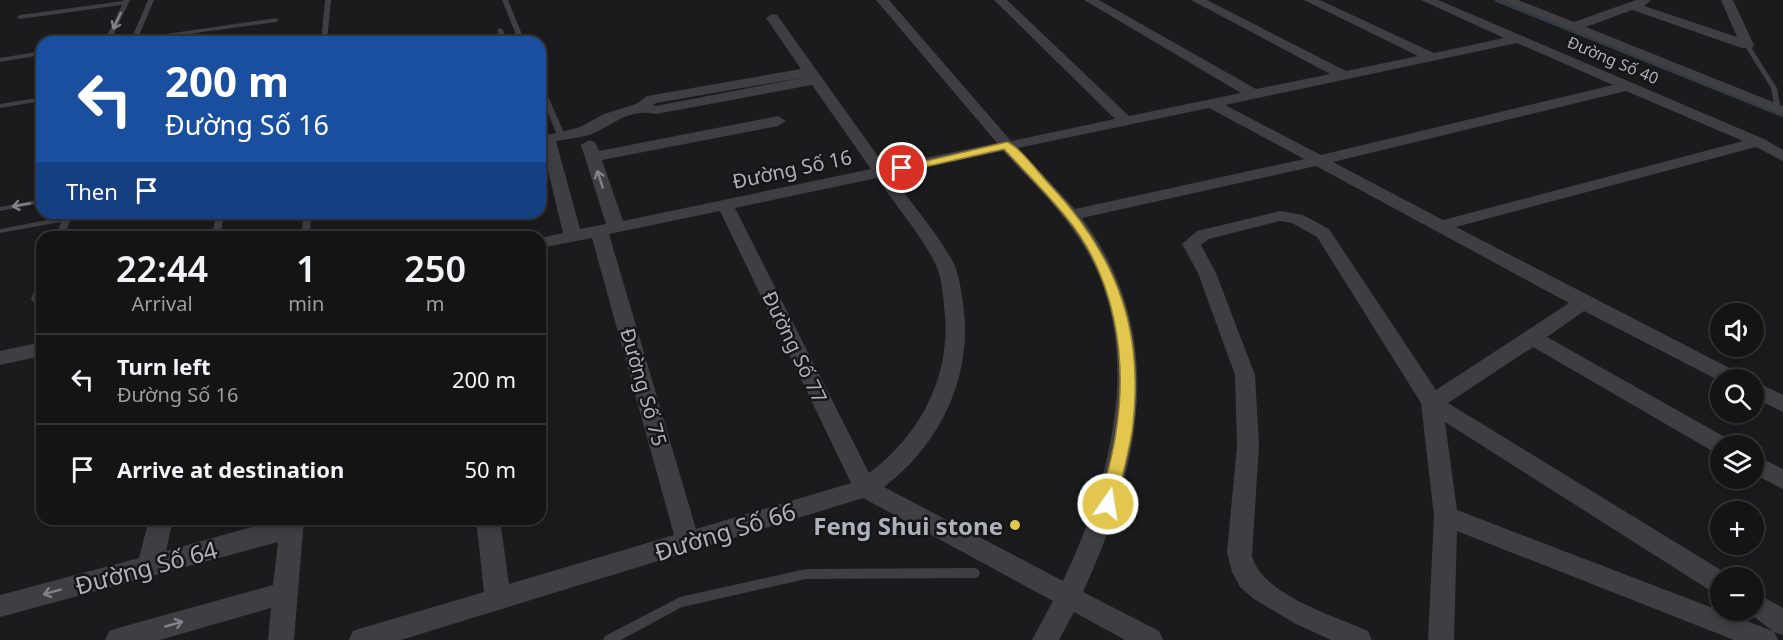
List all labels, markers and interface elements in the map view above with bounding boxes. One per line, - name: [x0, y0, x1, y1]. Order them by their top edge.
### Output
- one-way arrow: [111, 11, 122, 30]
- street label: Đường Số 40: [1564, 31, 1662, 89]
- text: 200 m: [165, 52, 289, 109]
- icon: left: [66, 60, 144, 138]
- text: Đường Số 16: [165, 106, 329, 143]
- pin: [876, 142, 927, 193]
- street label: Đường Số 16: [730, 143, 854, 195]
- icon: arrive: [885, 151, 918, 184]
- one-way arrow: [594, 170, 605, 189]
- icon: arrive: [130, 174, 163, 207]
- text: Then: [66, 176, 118, 206]
- one-way arrow: [12, 200, 31, 211]
- text: 22:44: [116, 244, 208, 293]
- text: 1: [296, 244, 317, 293]
- text: 250: [404, 244, 466, 293]
- street label: Đường Số 77: [756, 287, 834, 407]
- text: Arrival: [132, 290, 193, 317]
- text: min: [288, 290, 324, 317]
- text: m: [426, 290, 445, 317]
- map controls: [1710, 303, 1764, 621]
- button: sound: [1710, 303, 1764, 357]
- street label: Đường Số 75: [614, 325, 674, 449]
- text: Turn left: [117, 351, 211, 381]
- icon: left: [66, 363, 99, 396]
- text: 200 m: [452, 364, 516, 394]
- button: search: [1710, 369, 1764, 423]
- text: Đường Số 16: [117, 381, 238, 408]
- button: layers: [1710, 435, 1764, 489]
- icon: arrive: [66, 453, 99, 486]
- text: Arrive at destination: [117, 454, 344, 484]
- text: 50 m: [465, 454, 516, 484]
- position arrow: [1076, 472, 1140, 536]
- street label: Đường Số 66: [651, 494, 799, 568]
- button: +: [1710, 501, 1764, 555]
- place label: Feng Shui stone: [813, 509, 1003, 542]
- marker: Feng Shui stone: [1008, 518, 1022, 532]
- street label: Đường Số 64: [71, 532, 221, 602]
- button: −: [1710, 567, 1764, 621]
- one-way arrow: [43, 586, 62, 598]
- one-way arrow: [164, 618, 183, 629]

